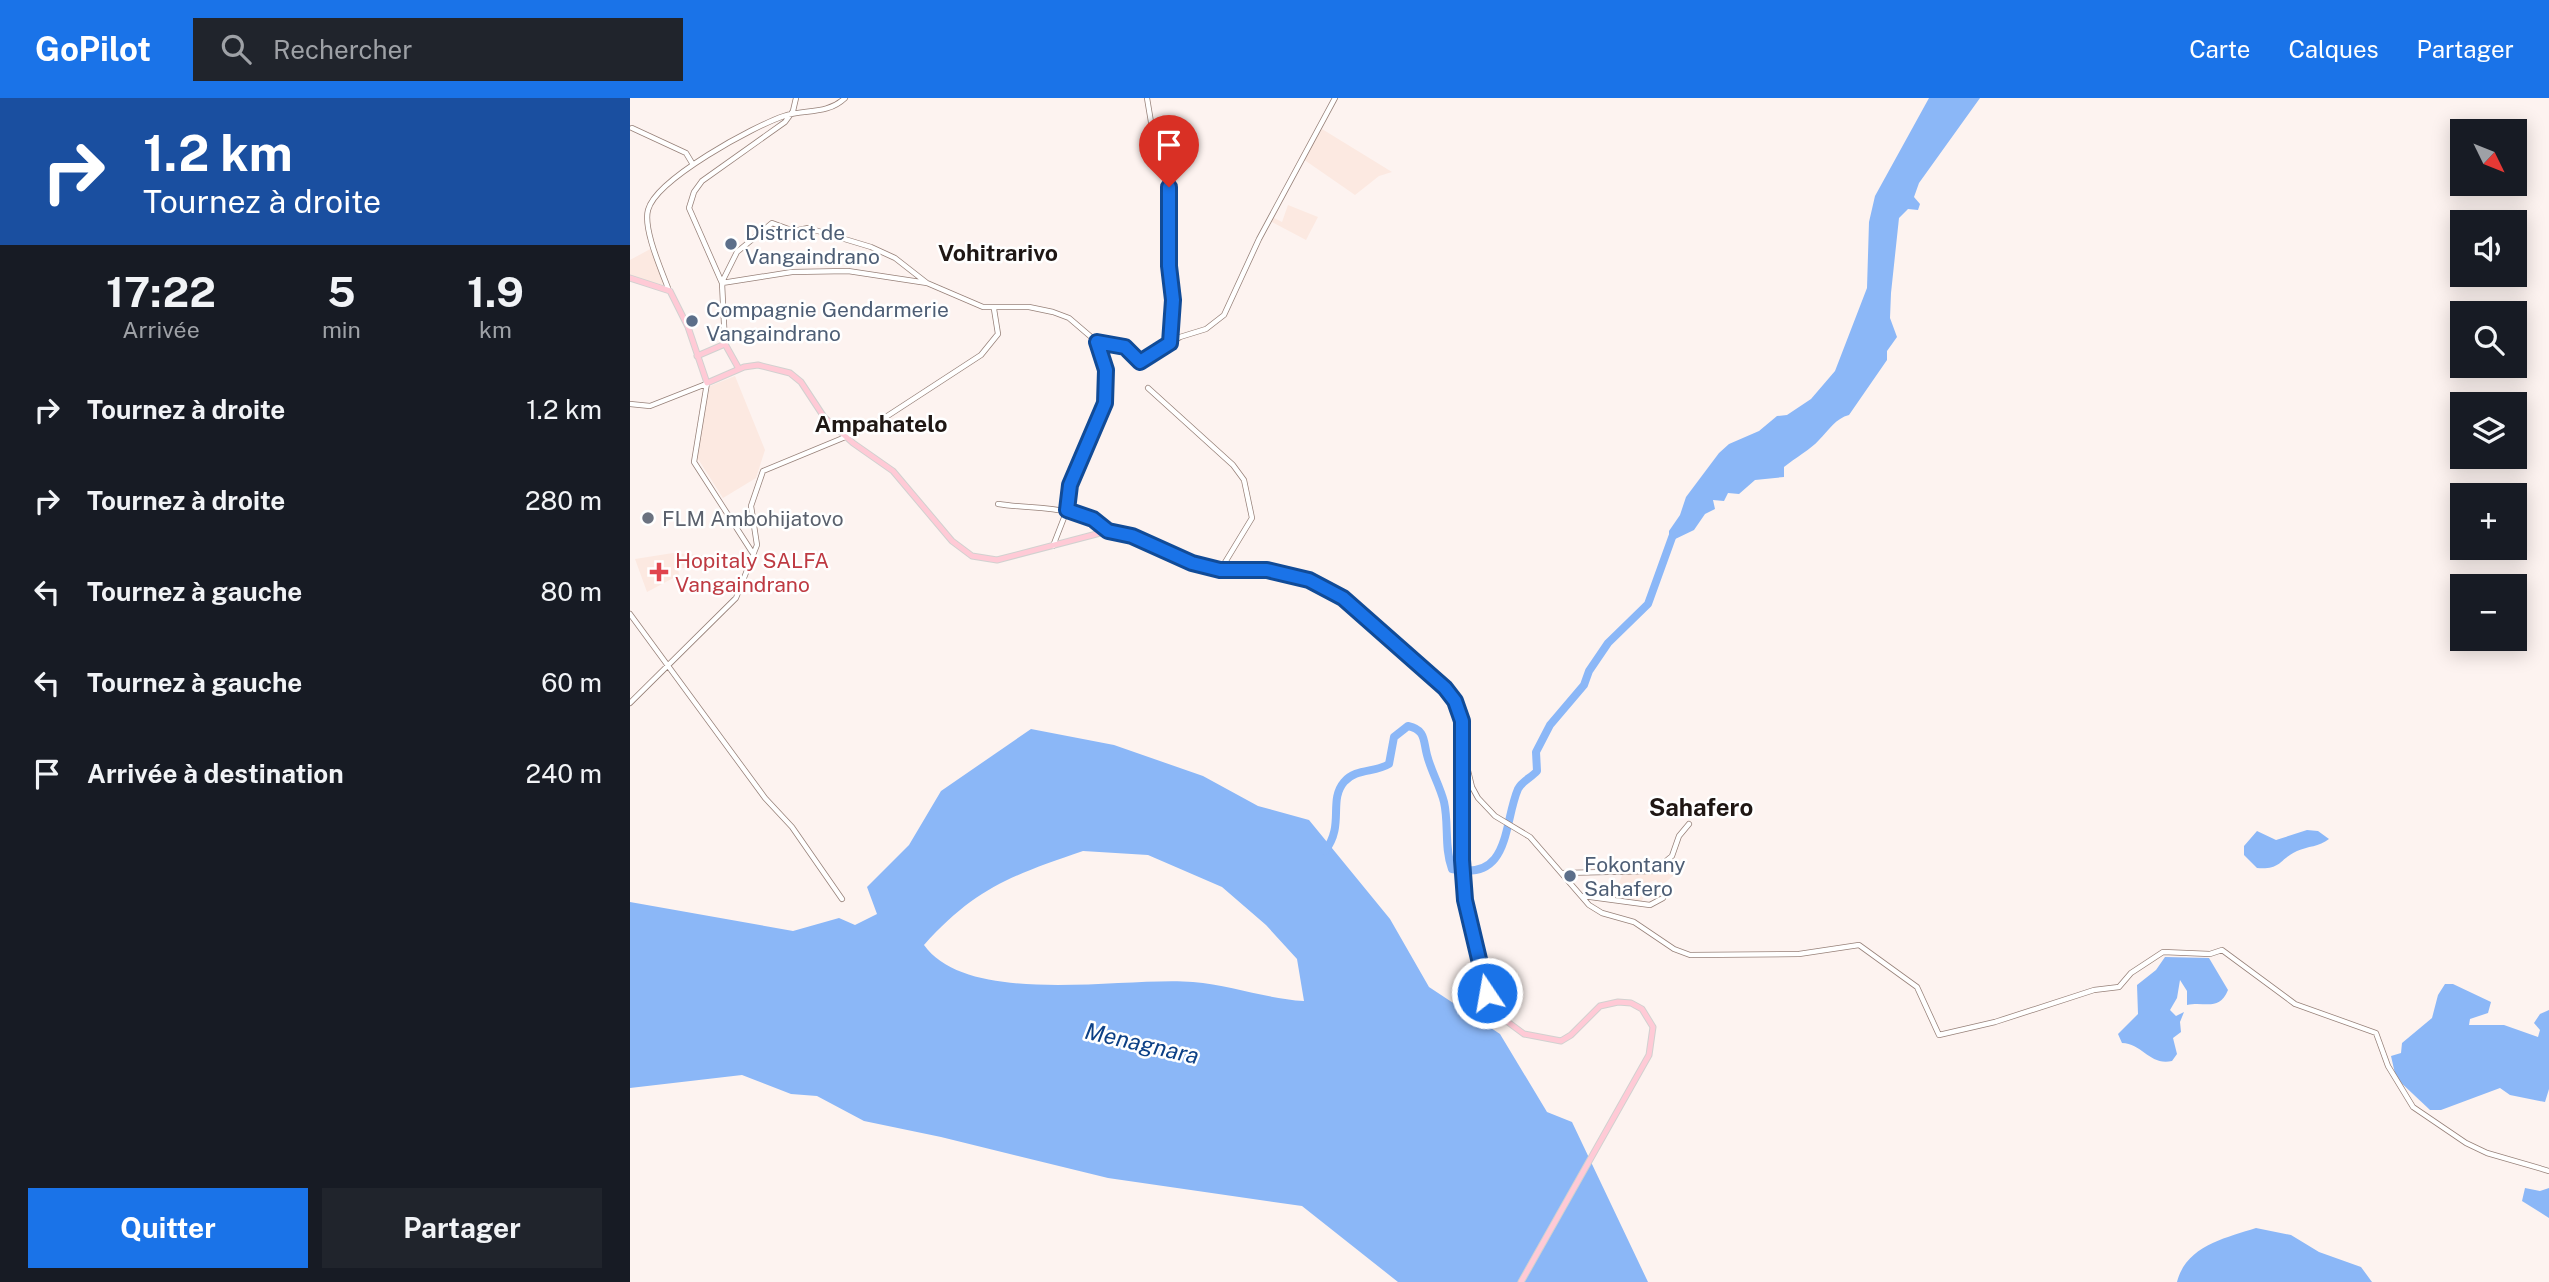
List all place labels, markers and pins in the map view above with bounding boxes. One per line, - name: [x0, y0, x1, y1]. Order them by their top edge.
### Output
- pin: [1139, 115, 1199, 187]
- place label: District de Vangaindrano: [745, 220, 880, 269]
- marker: District de Vangaindrano: [723, 236, 739, 252]
- place label: Compagnie Gendarmerie Vangaindrano: [706, 297, 949, 346]
- marker: Compagnie Gendarmerie Vangaindrano: [684, 313, 700, 329]
- place label: FLM Ambohijatovo: [662, 506, 844, 531]
- marker: FLM Ambohijatovo: [640, 510, 656, 526]
- place label: Hopitaly SALFA Vangaindrano: [675, 548, 829, 597]
- marker: Hopitaly SALFA Vangaindrano: [649, 562, 669, 582]
- place label: Fokontany Sahafero: [1584, 852, 1686, 901]
- marker: Fokontany Sahafero: [1562, 868, 1578, 884]

